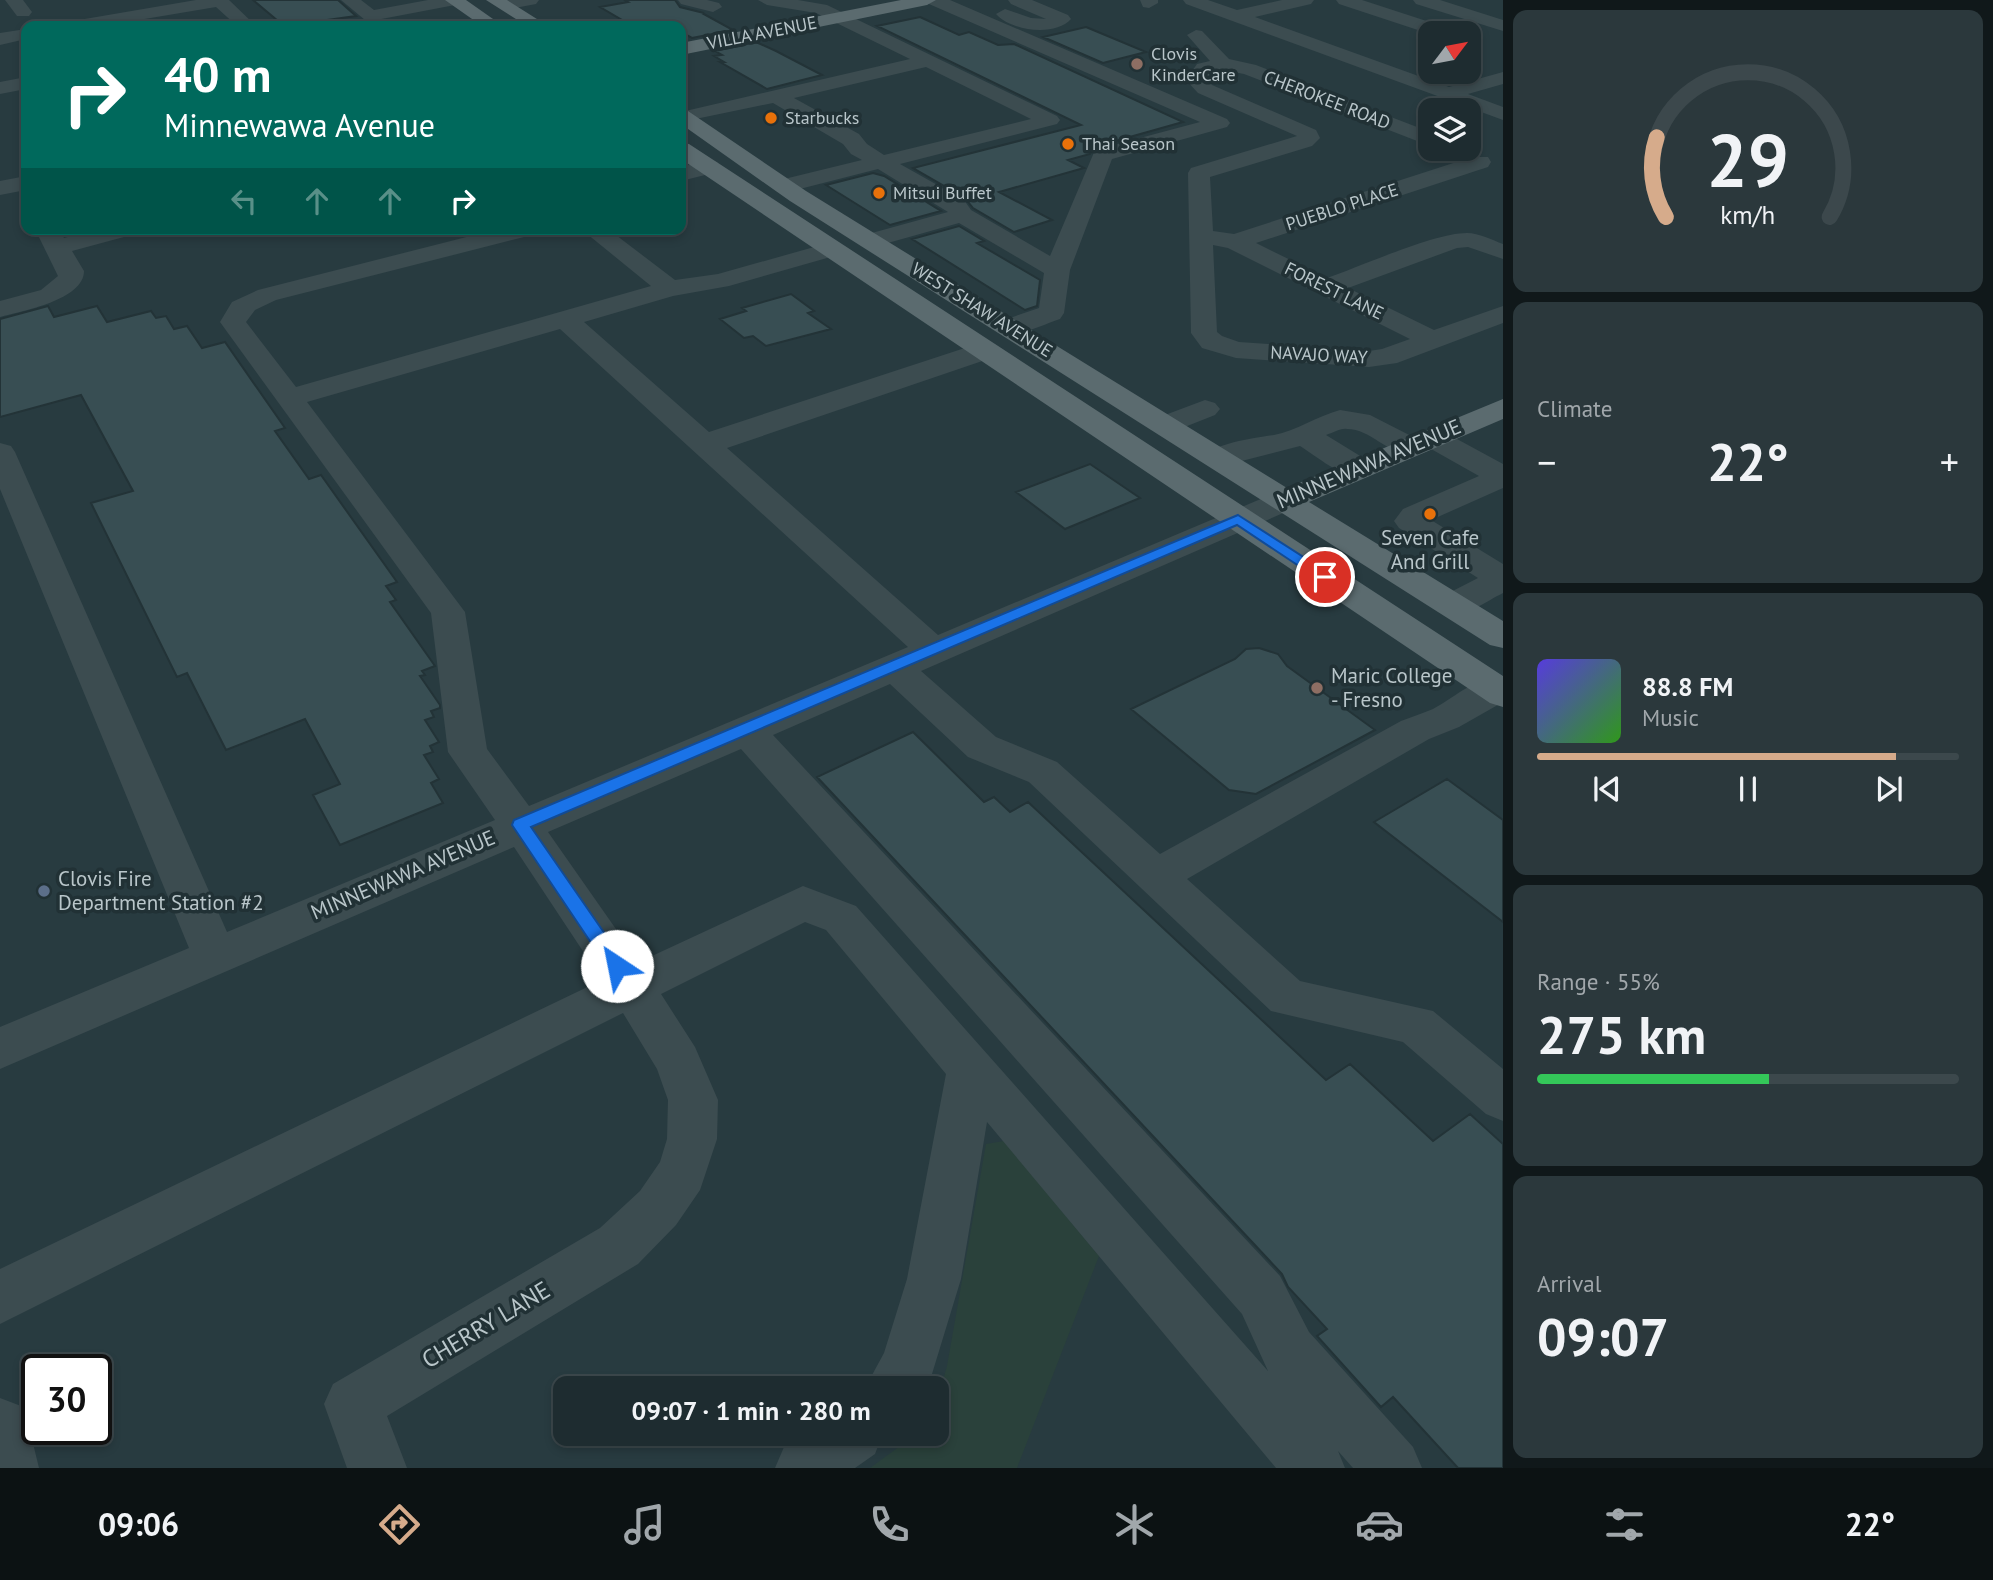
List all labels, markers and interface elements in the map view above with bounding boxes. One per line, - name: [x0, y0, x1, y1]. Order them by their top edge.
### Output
- street label: VILLA AVENUE: [704, 11, 819, 55]
- north arrow: [1418, 21, 1480, 84]
- map controls: [1418, 21, 1481, 161]
- text: 40 m: [164, 42, 271, 106]
- place label: Clovis KinderCare: [1151, 42, 1236, 86]
- icon: right: [49, 49, 140, 140]
- marker: Clovis KinderCare: [1129, 56, 1145, 72]
- street label: CHEROKEE ROAD: [1261, 65, 1394, 134]
- button: layers: [1418, 98, 1481, 161]
- text: Minnewawa Avenue: [164, 104, 435, 146]
- place label: Starbucks: [785, 106, 859, 129]
- marker: Starbucks: [763, 110, 779, 126]
- text: 29: [1707, 113, 1789, 207]
- place label: Thai Season: [1082, 132, 1175, 155]
- marker: Thai Season: [1060, 136, 1076, 152]
- street label: PUEBLO PLACE: [1283, 178, 1401, 235]
- place label: Mitsui Buffet: [893, 181, 992, 204]
- icon: left: [225, 182, 263, 220]
- icon: ahead: [298, 182, 336, 220]
- icon: ahead: [371, 182, 409, 220]
- icon: right: [444, 182, 482, 220]
- marker: Mitsui Buffet: [871, 185, 887, 201]
- text: km/h: [1721, 199, 1775, 231]
- street label: WEST SHAW AVENUE: [908, 257, 1057, 362]
- street label: FOREST LANE: [1281, 257, 1387, 324]
- street label: NAVAJO WAY: [1270, 340, 1368, 369]
- text: Climate: [1537, 394, 1612, 423]
- street label: MINNEWAWA AVENUE: [1273, 413, 1465, 515]
- text: 22°: [1707, 428, 1789, 495]
- text: −: [1537, 437, 1556, 486]
- text: +: [1940, 437, 1959, 486]
- marker: Seven Cafe And Grill: [1422, 506, 1438, 522]
- place label: Seven Cafe And Grill: [1381, 524, 1479, 575]
- pin: [1295, 547, 1355, 607]
- icon: arrive: [1306, 558, 1344, 596]
- place label: Maric College - Fresno: [1331, 662, 1453, 713]
- text: 88.8 FM: [1642, 670, 1733, 703]
- marker: Maric College - Fresno: [1309, 680, 1325, 696]
- text: Music: [1642, 703, 1699, 732]
- icon: previous: [1588, 770, 1626, 808]
- icon: pause: [1729, 770, 1767, 808]
- icon: next: [1870, 770, 1908, 808]
- street label: MINNEWAWA AVENUE: [307, 824, 499, 926]
- place label: Clovis Fire Department Station #2: [58, 865, 264, 916]
- marker: Clovis Fire Department Station #2: [36, 883, 52, 899]
- position arrow: [580, 929, 654, 1003]
- text: Range · 55%: [1537, 967, 1660, 996]
- text: 275 km: [1537, 1001, 1706, 1068]
- text: Arrival: [1537, 1269, 1601, 1298]
- street label: CHERRY LANE: [416, 1274, 556, 1375]
- text: 09:07: [1537, 1303, 1669, 1370]
- speed limit sign: 30: [21, 1354, 112, 1445]
- text: 09:07 · 1 min · 280 m: [631, 1394, 871, 1427]
- icon: directions: [375, 1500, 424, 1549]
- icon: music: [620, 1500, 669, 1549]
- icon: phone: [865, 1500, 914, 1549]
- icon: climate: [1110, 1500, 1159, 1549]
- icon: car: [1355, 1500, 1404, 1549]
- icon: filters: [1600, 1500, 1649, 1549]
- text: 09:06: [98, 1503, 179, 1545]
- text: 22°: [1845, 1503, 1895, 1545]

